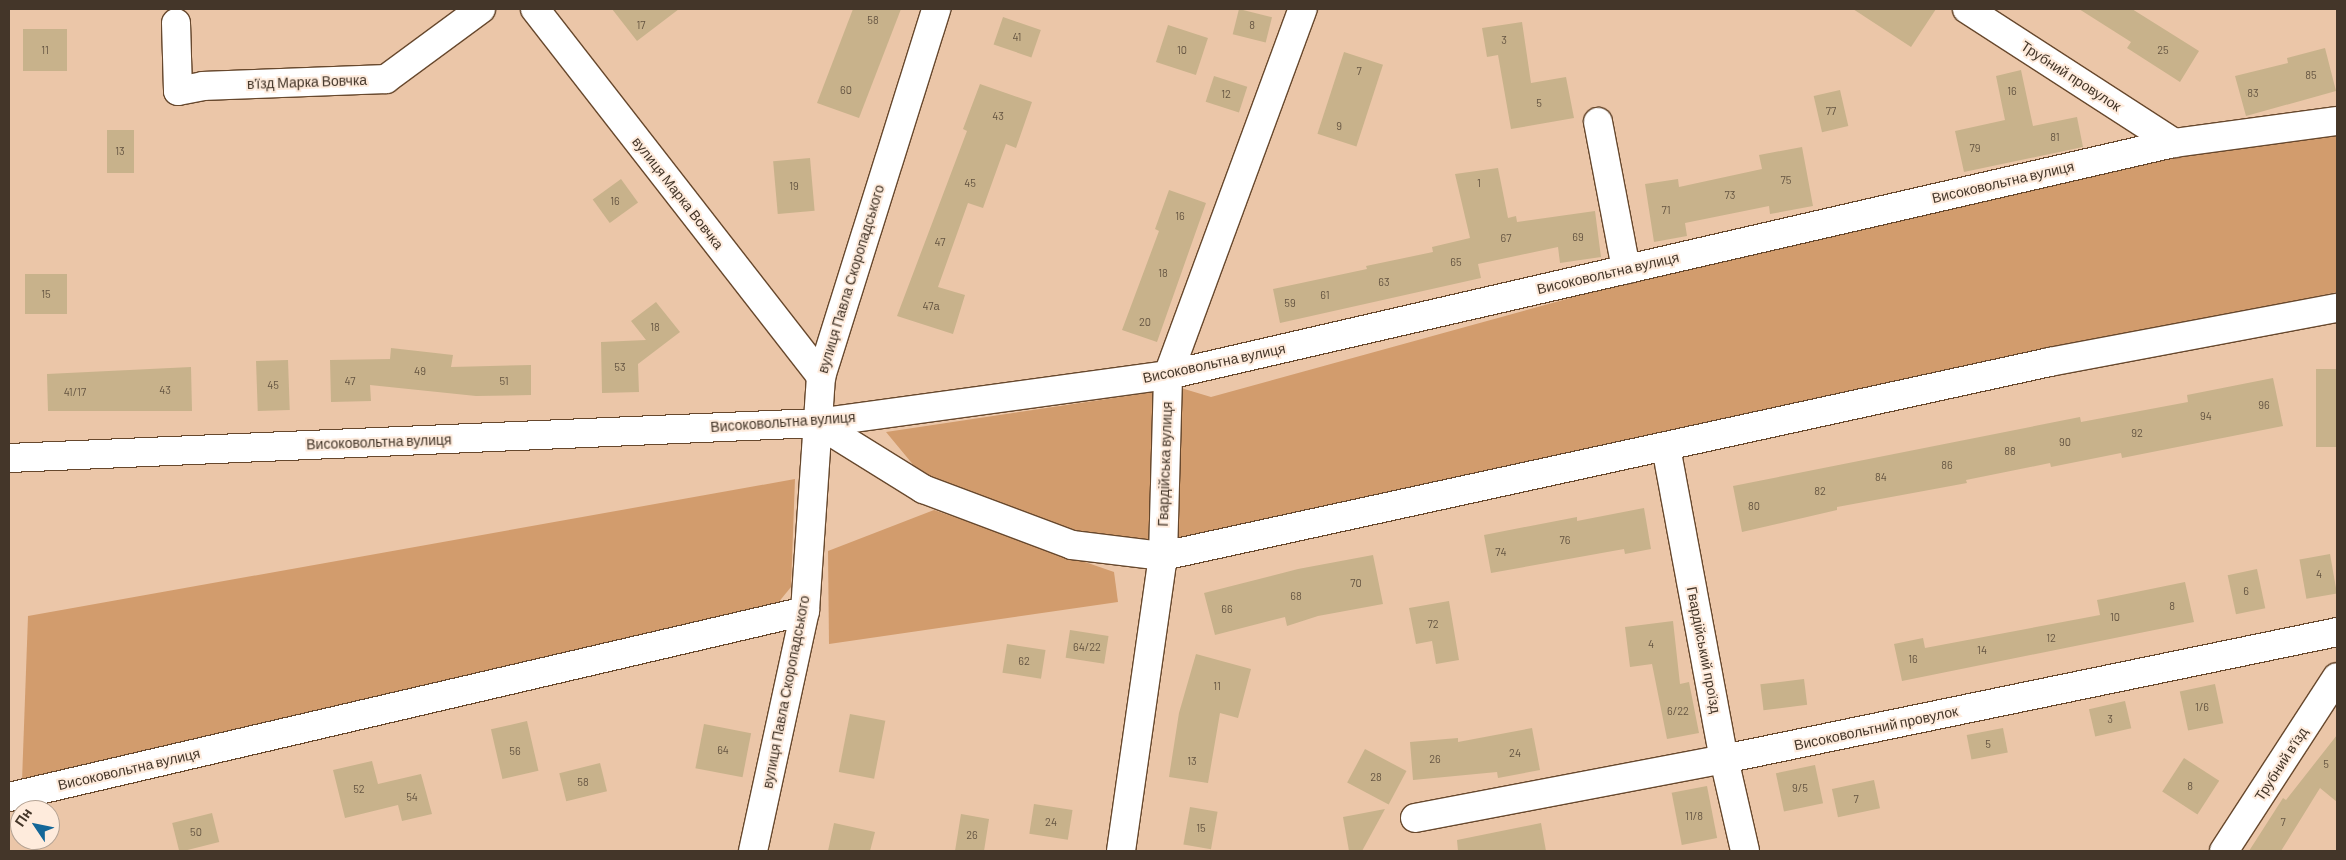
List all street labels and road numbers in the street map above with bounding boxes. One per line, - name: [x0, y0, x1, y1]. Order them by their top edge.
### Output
- street label: Трубний провулок: [2018, 37, 2124, 115]
- street label: в'їзд Марка Вовчка: [247, 72, 367, 92]
- street label: вулиця Марка Вовчка: [629, 133, 727, 253]
- street label: Високовольтна вулиця: [1930, 157, 2076, 207]
- street label: вулиця Павла Скоропадського: [814, 183, 888, 375]
- street label: Високовольтна вулиця: [1535, 248, 1681, 298]
- street label: Високовольтна вулиця: [1141, 340, 1287, 386]
- street label: Гвардійська вулиця: [1154, 401, 1176, 527]
- street label: Високовольтна вулиця: [710, 409, 856, 435]
- street label: Високовольтна вулиця: [306, 431, 452, 453]
- street label: Гвардійський проїзд: [1683, 585, 1725, 715]
- street label: вулиця Павла Скоропадського: [759, 594, 813, 790]
- street label: Високовольтний провулок: [1793, 702, 1959, 754]
- street label: Трубний в’їзд: [2251, 724, 2311, 804]
- street label: Високовольтна вулиця: [56, 744, 202, 794]

